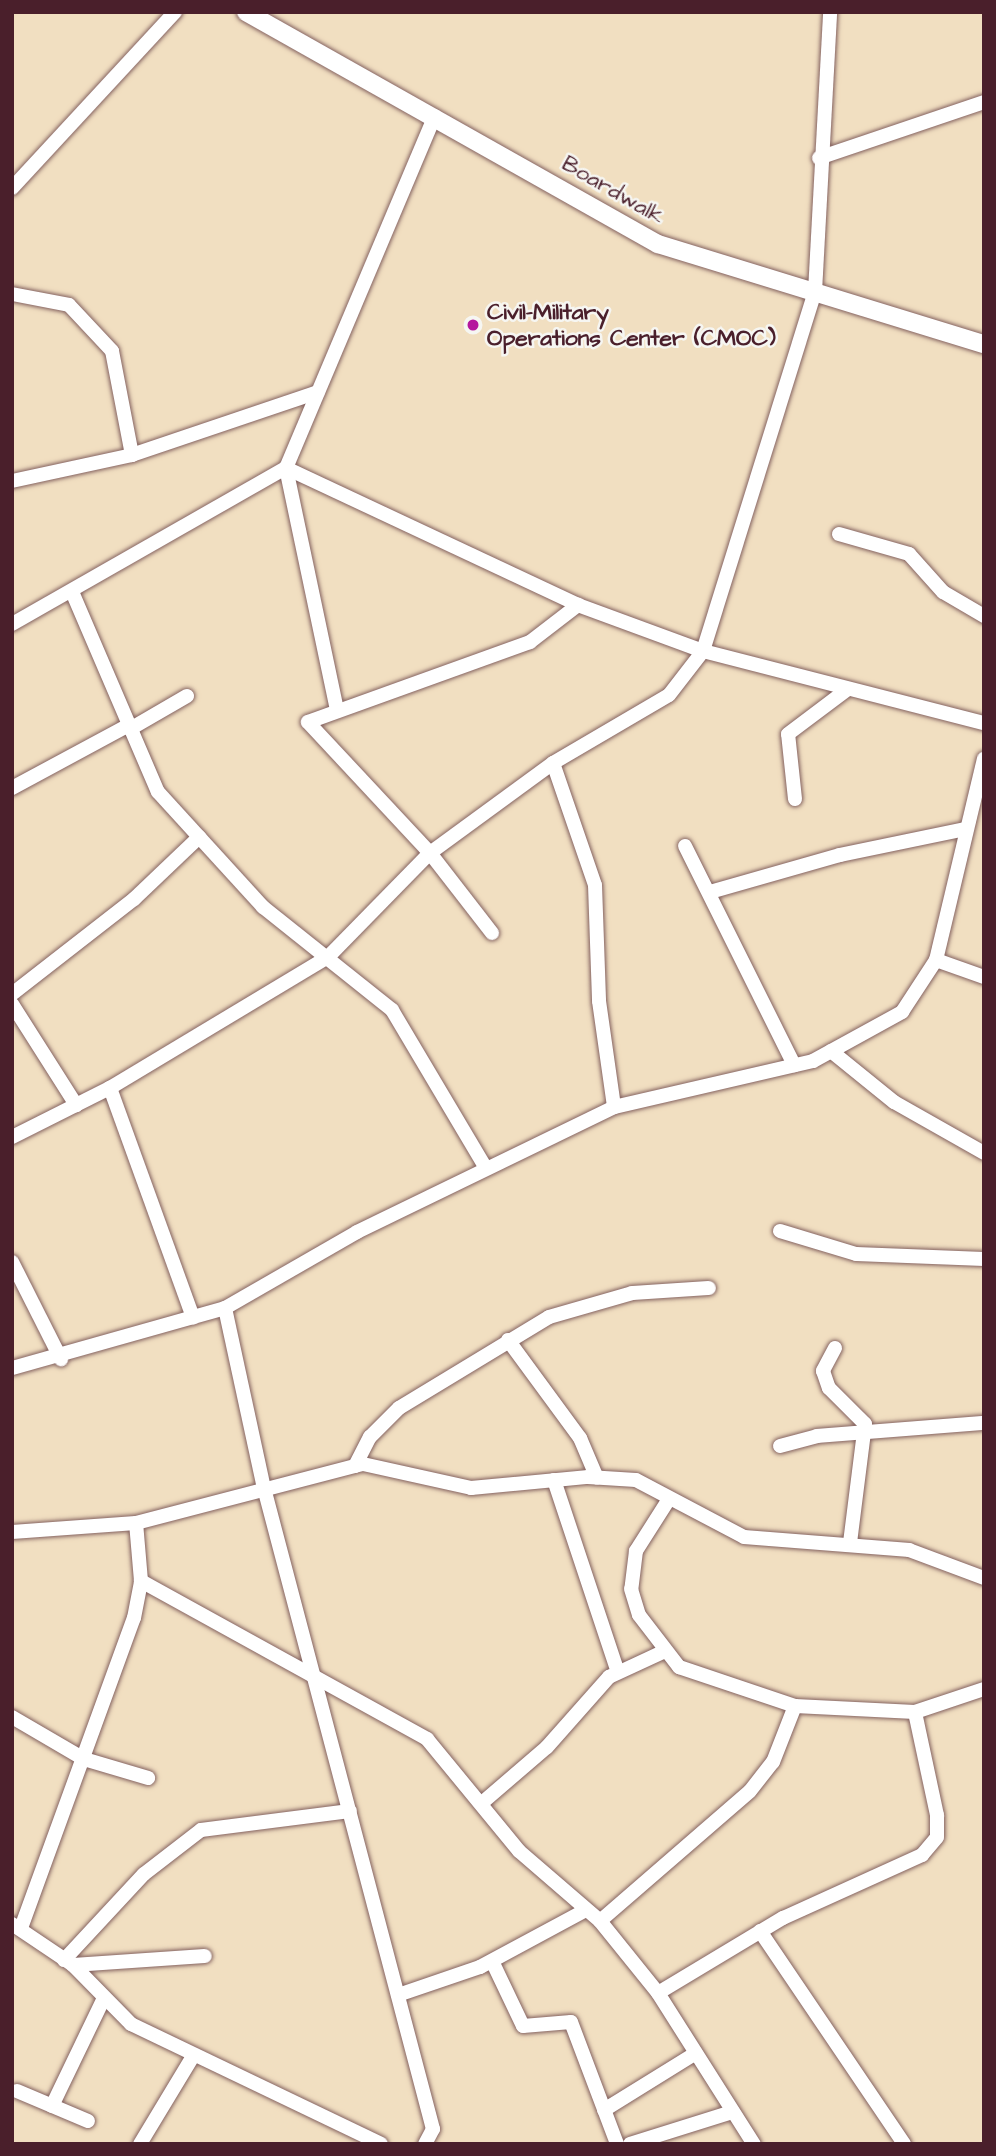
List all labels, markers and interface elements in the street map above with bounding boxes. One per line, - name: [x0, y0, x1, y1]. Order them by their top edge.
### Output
- street label: Boardwalk: [557, 150, 669, 230]
- place label: Civil-Military Operations Center (CMOC): [487, 298, 776, 352]
- marker: Civil-Military Operations Center (CMOC): [465, 317, 481, 333]

